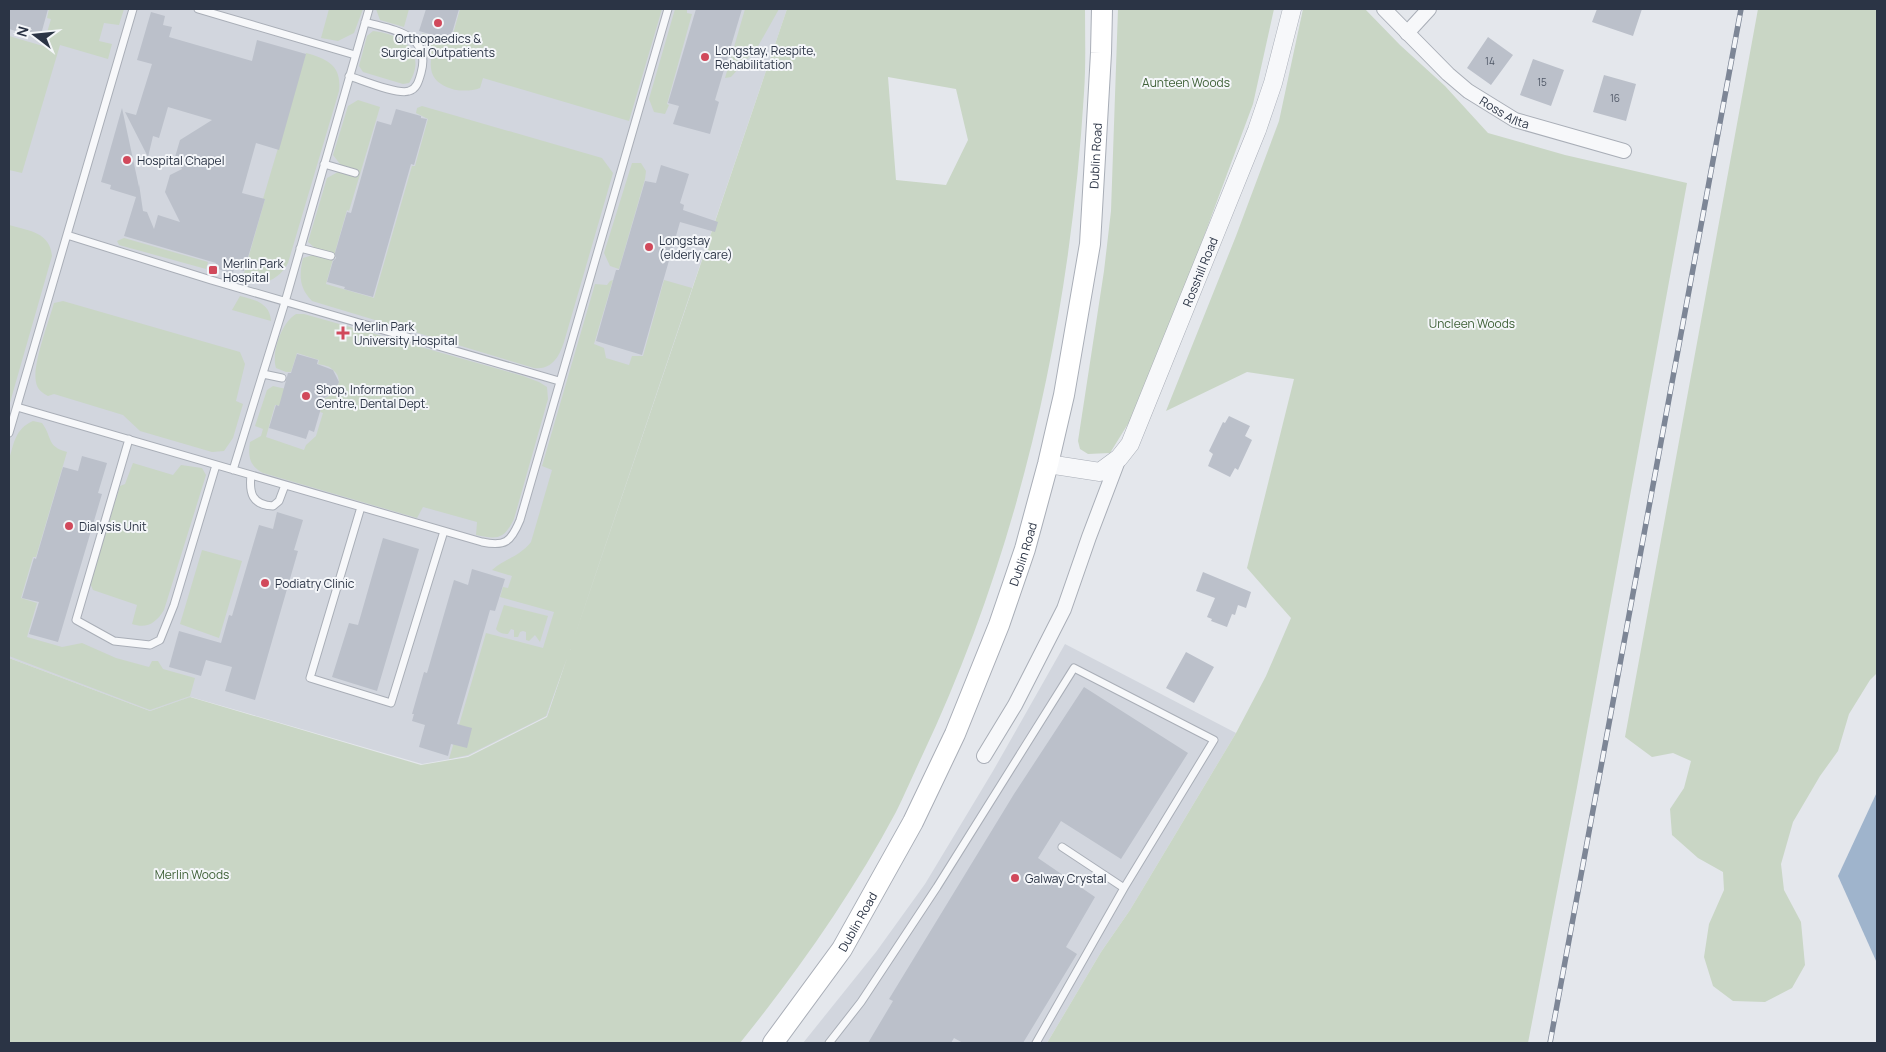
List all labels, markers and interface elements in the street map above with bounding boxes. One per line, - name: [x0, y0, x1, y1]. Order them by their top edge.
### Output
- north arrow: [10, 10, 60, 60]
- marker: Orthopaedics & Surgical Outpatients: [432, 17, 444, 29]
- text: N: [12, 24, 33, 39]
- place label: Orthopaedics & Surgical Outpatients: [381, 30, 495, 61]
- place label: Longstay, Respite, Rehabilitation: [715, 42, 816, 73]
- marker: Longstay, Respite, Rehabilitation: [699, 51, 711, 63]
- house number: 14: [1485, 54, 1495, 68]
- park label: Aunteen Woods: [1142, 74, 1230, 91]
- house number: 15: [1537, 75, 1547, 89]
- house number: 16: [1610, 91, 1620, 105]
- street label: Ross Allta: [1477, 92, 1531, 132]
- street label: Dublin Road: [1085, 122, 1105, 189]
- place label: Hospital Chapel: [137, 152, 224, 169]
- marker: Hospital Chapel: [121, 154, 133, 166]
- place label: Longstay (elderly care): [659, 232, 733, 263]
- street label: Rosshill Road: [1178, 234, 1221, 309]
- marker: Longstay (elderly care): [643, 241, 655, 253]
- place label: Merlin Park Hospital: [223, 255, 285, 286]
- marker: Merlin Park Hospital: [207, 264, 219, 276]
- park label: Uncleen Woods: [1429, 315, 1515, 332]
- place label: Merlin Park University Hospital: [354, 318, 458, 349]
- marker: Merlin Park University Hospital: [336, 326, 350, 340]
- place label: Shop, Information Centre, Dental Dept.: [316, 381, 428, 412]
- marker: Shop, Information Centre, Dental Dept.: [300, 390, 312, 402]
- place label: Dialysis Unit: [79, 518, 147, 535]
- marker: Dialysis Unit: [63, 520, 75, 532]
- street label: Dublin Road: [1005, 520, 1040, 588]
- place label: Podiatry Clinic: [275, 575, 355, 592]
- marker: Podiatry Clinic: [259, 577, 271, 589]
- park label: Merlin Woods: [155, 866, 229, 883]
- place label: Galway Crystal: [1025, 870, 1107, 887]
- marker: Galway Crystal: [1009, 872, 1021, 884]
- street label: Dublin Road: [834, 889, 881, 955]

